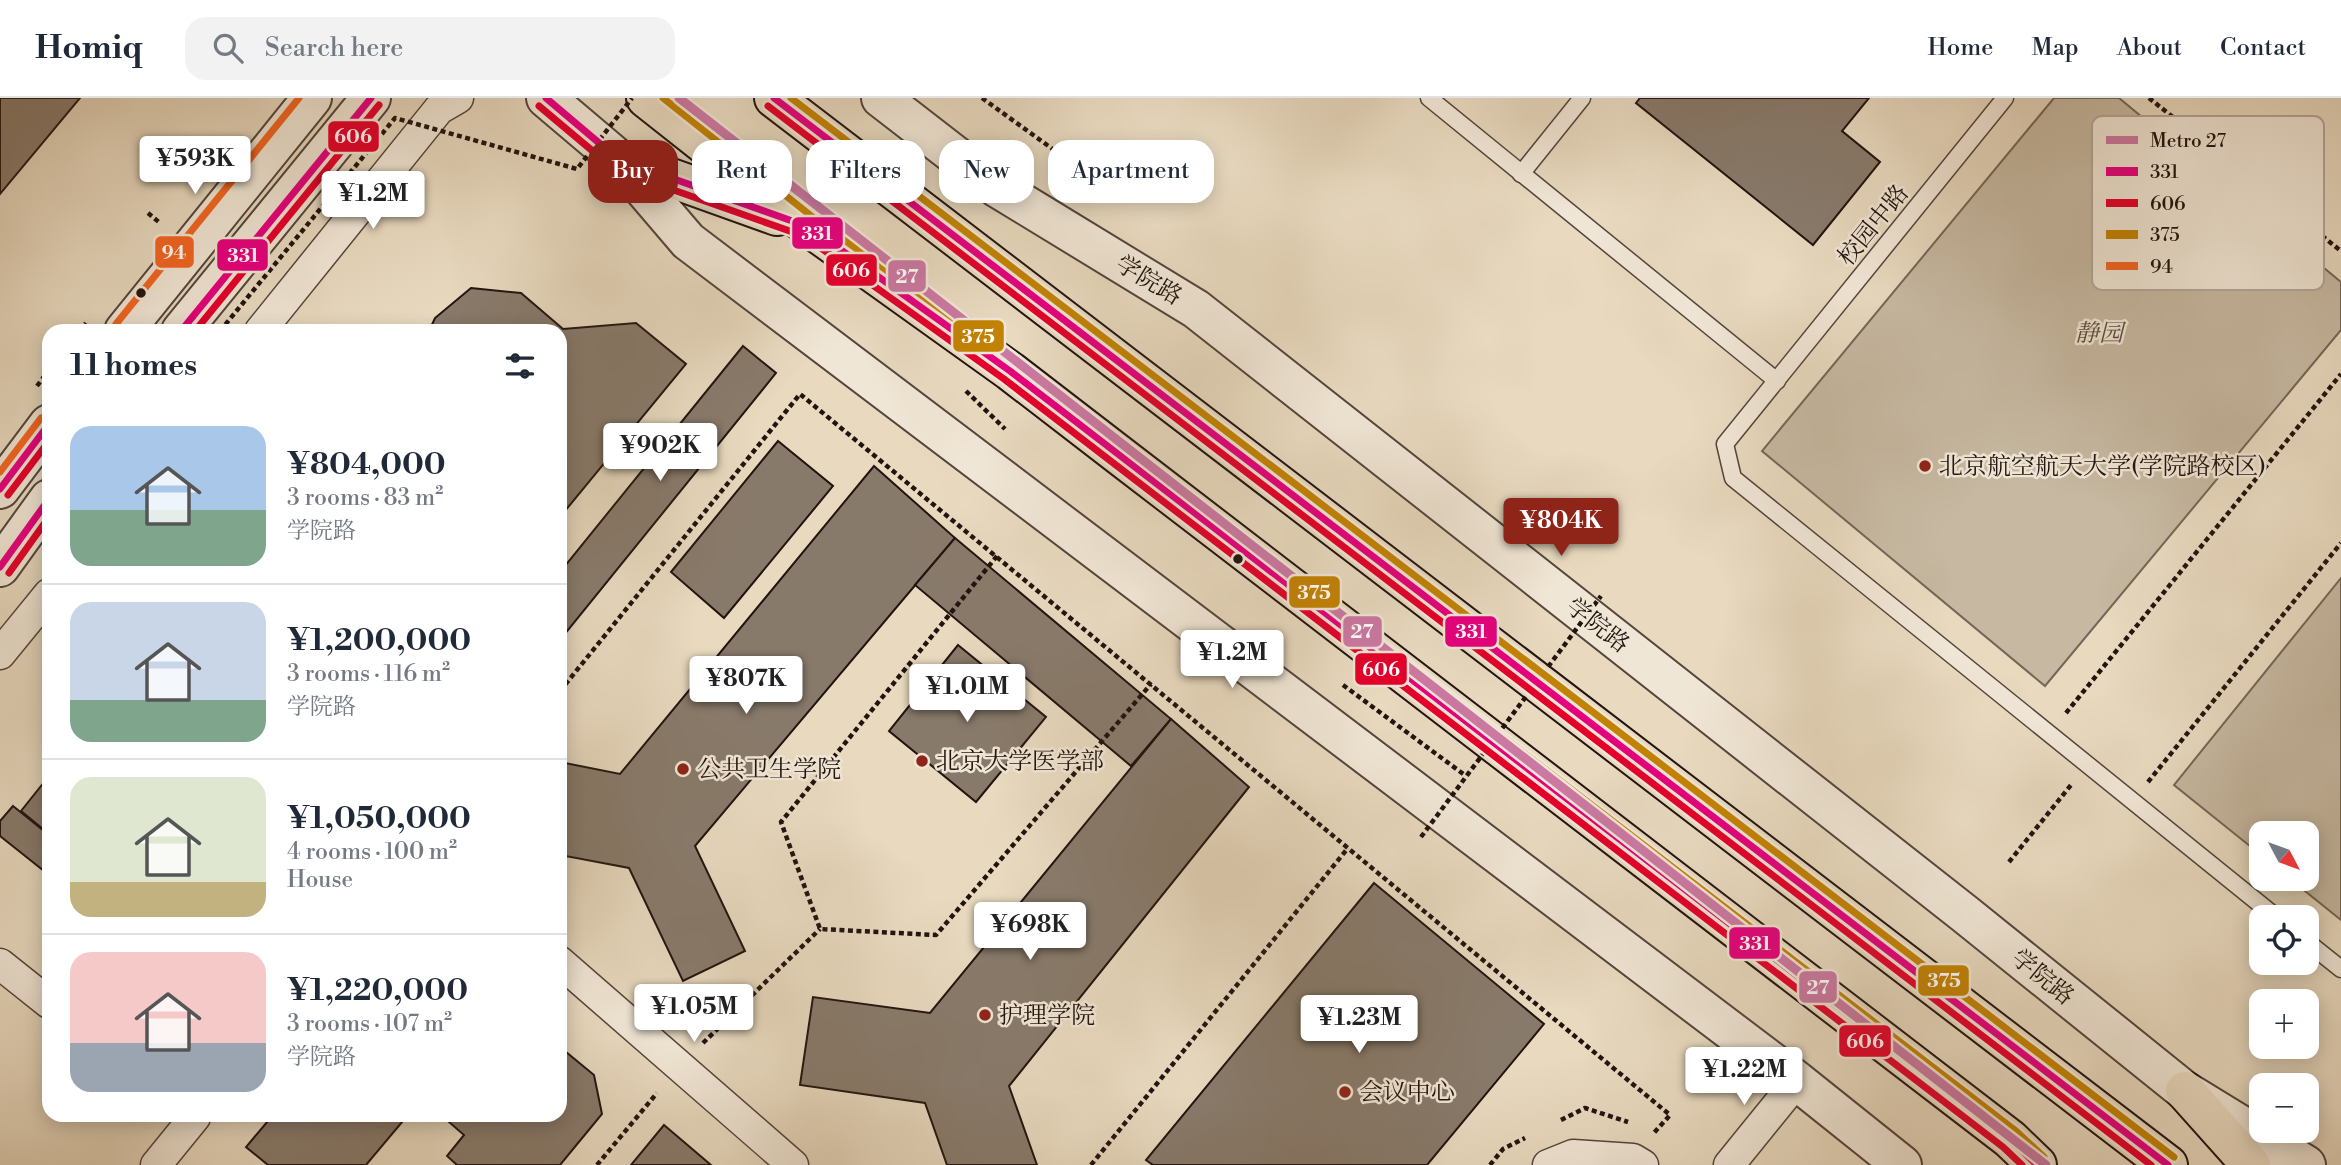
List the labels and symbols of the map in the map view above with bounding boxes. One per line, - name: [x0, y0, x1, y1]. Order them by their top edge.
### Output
- legend: [2092, 116, 2324, 290]
- line badge: 606: [327, 120, 380, 153]
- text: 606: [334, 125, 372, 149]
- text: Metro 27: [2150, 129, 2226, 153]
- pin: ¥593K: [146, 136, 244, 196]
- text: 331: [2150, 160, 2179, 184]
- pin: ¥1.2M: [324, 172, 422, 231]
- street label: 校园中路: [1832, 179, 1916, 272]
- text: 606: [2150, 192, 2186, 216]
- line badge: 331: [791, 216, 844, 250]
- text: 331: [801, 222, 833, 246]
- text: 375: [2150, 223, 2180, 247]
- line badge: 94: [154, 235, 195, 269]
- line badge: 331: [216, 238, 269, 272]
- text: 94: [162, 241, 186, 265]
- text: 331: [227, 244, 259, 268]
- street label: 学院路: [1110, 249, 1187, 312]
- line badge: 606: [825, 253, 878, 287]
- text: 94: [2150, 255, 2173, 279]
- text: 606: [832, 259, 870, 283]
- line badge: 27: [887, 259, 927, 293]
- text: 27: [896, 265, 918, 289]
- unlabelled marker: [134, 286, 148, 300]
- line badge: 375: [952, 319, 1005, 353]
- park label: 静园: [2075, 319, 2127, 349]
- text: 375: [961, 325, 995, 349]
- pin: ¥902K: [611, 424, 709, 483]
- place label: 北京航空航天大学(学院路校区): [1939, 452, 2266, 482]
- marker: 北京航空航天大学(学院路校区): [1917, 458, 1933, 474]
- pin: ¥804K: [1512, 498, 1610, 558]
- unlabelled marker: [1231, 552, 1245, 566]
- line badge: 375: [1288, 575, 1341, 609]
- text: 375: [1297, 581, 1331, 605]
- street label: 学院路: [1560, 592, 1635, 660]
- line badge: 27: [1342, 615, 1383, 648]
- line badge: 331: [1444, 615, 1498, 648]
- text: 27: [1351, 620, 1373, 644]
- text: 331: [1455, 620, 1487, 644]
- pin: ¥1.2M: [1183, 630, 1281, 690]
- line badge: 606: [1354, 652, 1408, 686]
- pin: ¥807K: [697, 656, 795, 716]
- text: 606: [1362, 658, 1400, 682]
- pin: ¥1.01M: [910, 664, 1024, 724]
- place label: 北京大学医学部: [936, 747, 1104, 777]
- marker: 北京大学医学部: [914, 753, 930, 769]
- place label: 公共卫生学院: [697, 755, 841, 785]
- marker: 公共卫生学院: [675, 761, 691, 777]
- north arrow: [2249, 821, 2319, 891]
- pin: ¥698K: [981, 902, 1079, 962]
- line badge: 331: [1728, 926, 1781, 960]
- text: 331: [1739, 932, 1771, 956]
- street label: 学院路: [2005, 943, 2080, 1012]
- line badge: 375: [1917, 964, 1970, 997]
- text: 375: [1927, 969, 1961, 993]
- line badge: 27: [1798, 970, 1838, 1004]
- text: 27: [1807, 976, 1829, 1000]
- pin: ¥1.05M: [637, 984, 751, 1044]
- pin: ¥1.23M: [1302, 996, 1416, 1055]
- place label: 护理学院: [999, 1001, 1095, 1031]
- marker: 护理学院: [977, 1007, 993, 1023]
- line badge: 606: [1838, 1024, 1892, 1058]
- text: 606: [1846, 1030, 1884, 1054]
- pin: ¥1.22M: [1687, 1048, 1801, 1107]
- place label: 会议中心: [1359, 1078, 1455, 1108]
- marker: 会议中心: [1337, 1084, 1353, 1100]

